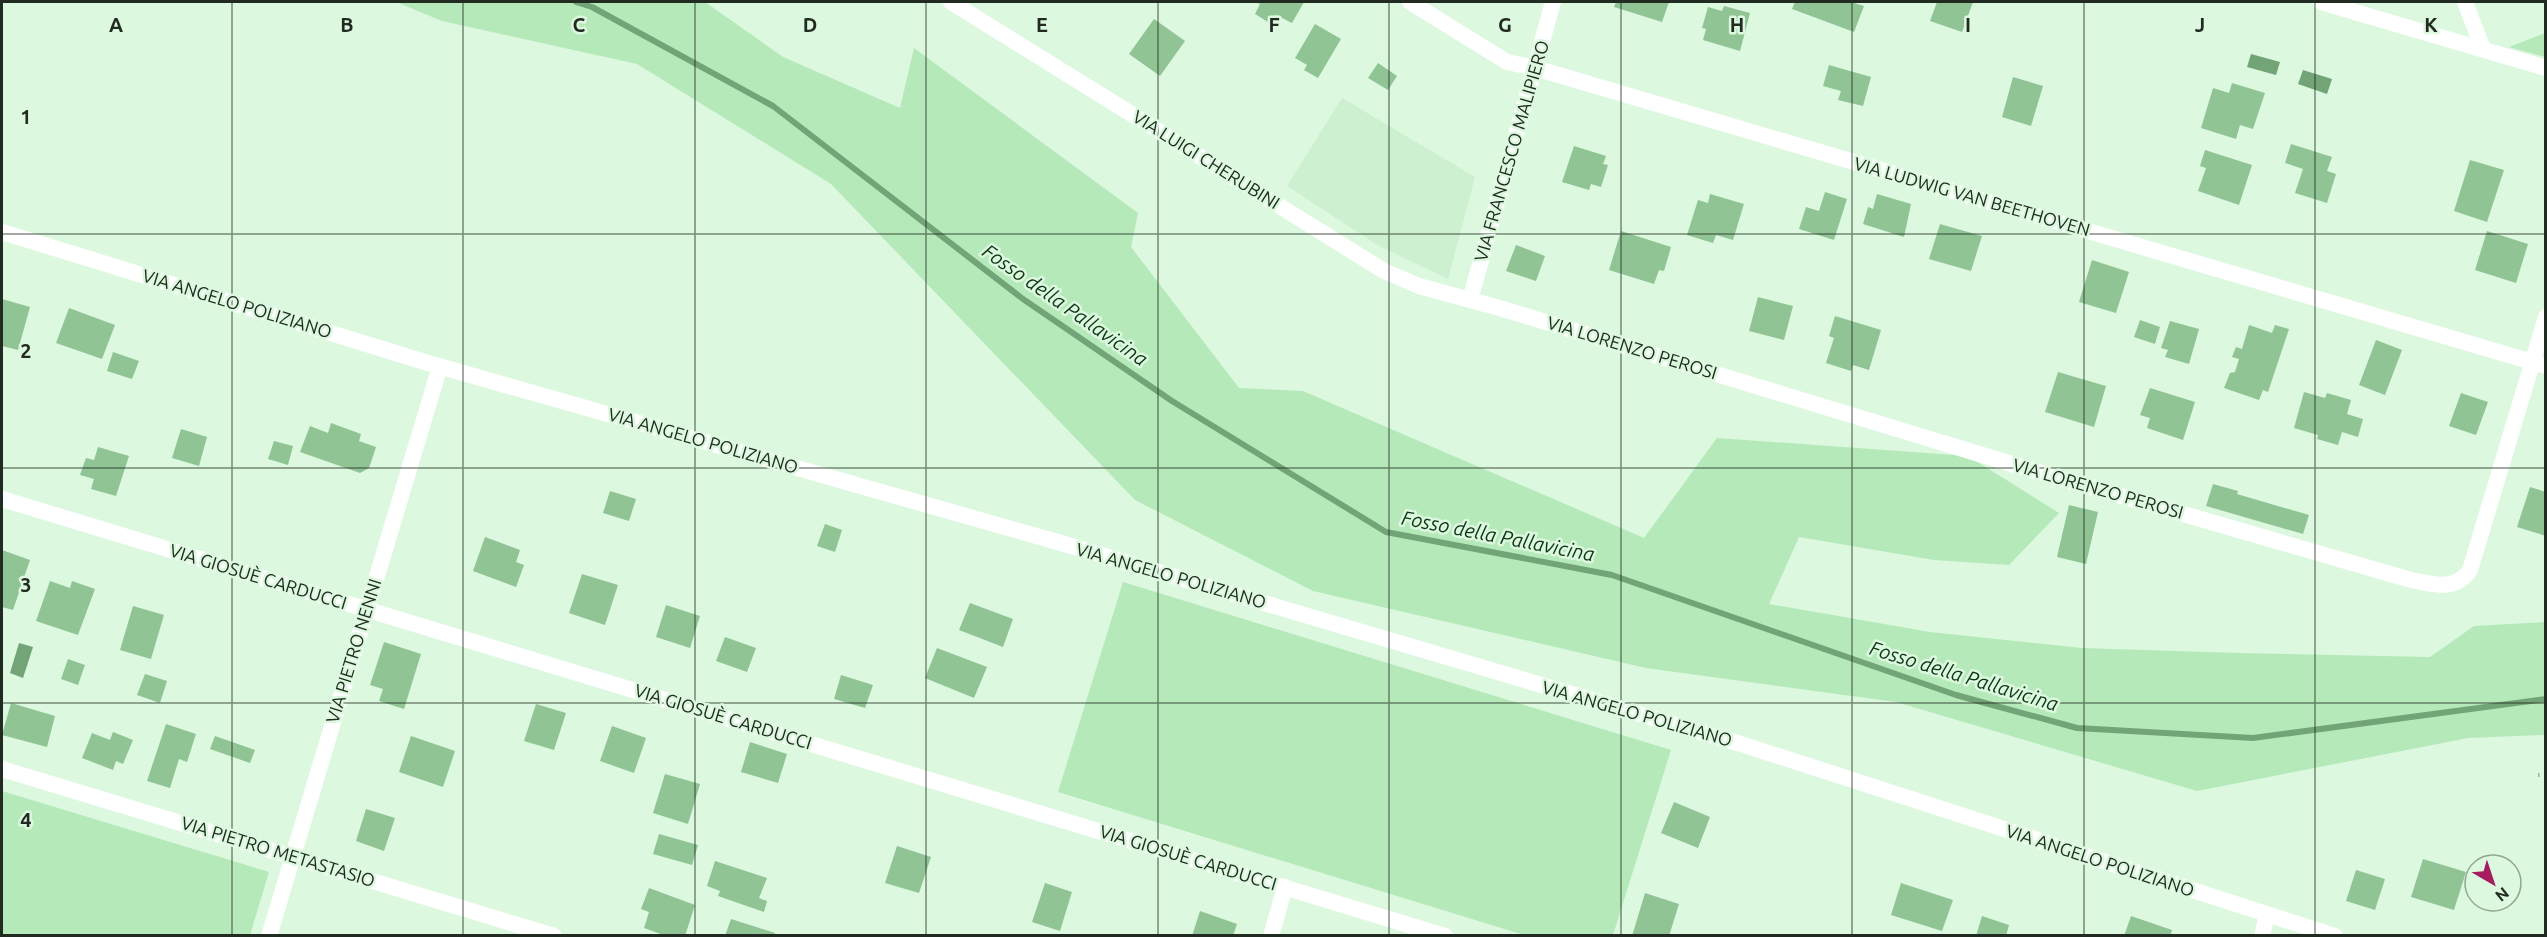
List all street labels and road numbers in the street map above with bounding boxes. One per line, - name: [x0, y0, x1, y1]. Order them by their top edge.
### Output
- street label: VIA FRANCESCO MALIPIERO: [1470, 38, 1552, 263]
- street label: VIA LUIGI CHERUBINI: [1130, 106, 1284, 212]
- street label: VIA LUDWIG VAN BEETHOVEN: [1852, 153, 2093, 239]
- street label: VIA ANGELO POLIZIANO: [140, 265, 334, 341]
- street label: VIA LORENZO PEROSI: [1545, 312, 1720, 382]
- street label: VIA ANGELO POLIZIANO: [606, 403, 801, 477]
- street label: VIA LORENZO PEROSI: [2011, 454, 2186, 522]
- street label: VIA ANGELO POLIZIANO: [1074, 538, 1269, 612]
- street label: VIA GIOSUÈ CARDUCCI: [167, 539, 350, 613]
- street label: VIA PIETRO NENNI: [322, 576, 385, 725]
- street label: VIA ANGELO POLIZIANO: [1540, 676, 1735, 750]
- street label: VIA GIOSUÈ CARDUCCI: [632, 679, 815, 753]
- street label: VIA PIETRO METASTASIO: [179, 812, 378, 890]
- street label: VIA GIOSUÈ CARDUCCI: [1097, 820, 1280, 894]
- street label: VIA ANGELO POLIZIANO: [2004, 820, 2197, 900]

